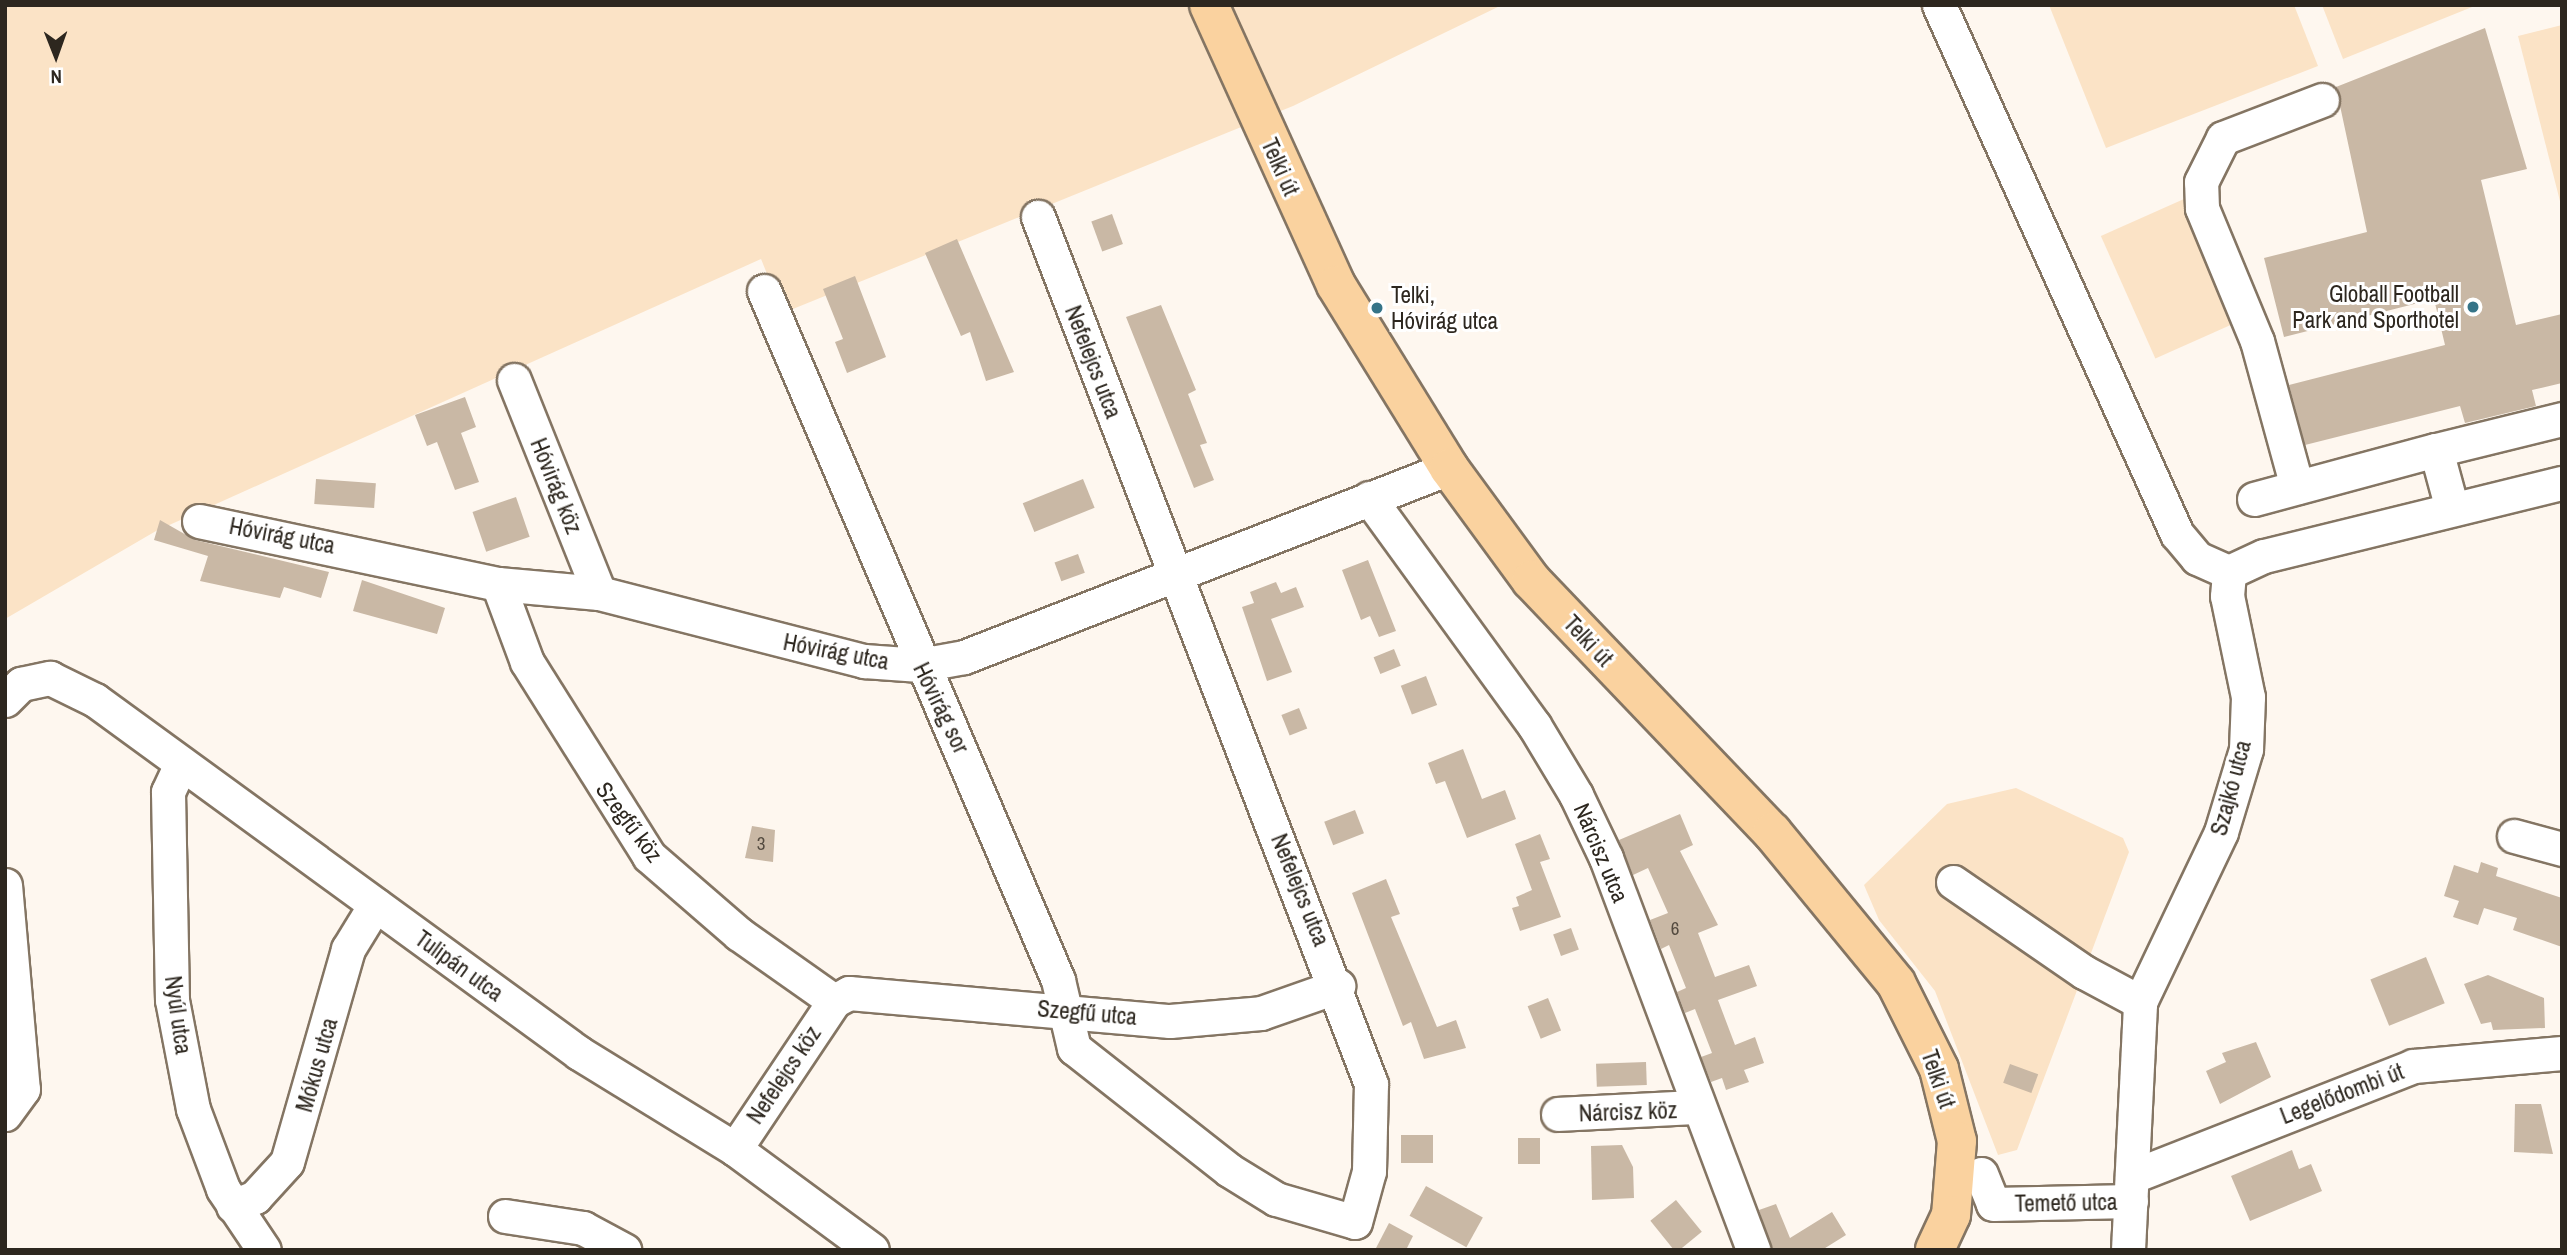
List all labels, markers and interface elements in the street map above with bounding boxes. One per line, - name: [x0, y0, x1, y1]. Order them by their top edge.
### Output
- north arrow: [21, 21, 91, 91]
- text: N: [51, 64, 62, 90]
- street label: Telki út: [1255, 134, 1305, 200]
- place label: Globall Football Park and Sporthotel: [2292, 280, 2459, 334]
- place label: Telki, Hóvirág utca: [1391, 281, 1498, 335]
- marker: Globall Football Park and Sporthotel: [2465, 299, 2481, 315]
- marker: Telki, Hóvirág utca: [1369, 300, 1385, 316]
- street label: Nefelejcs utca: [1059, 302, 1127, 422]
- street label: Hóvirág köz: [524, 434, 588, 538]
- street label: Hóvirág utca: [227, 512, 337, 560]
- street label: Telki út: [1558, 610, 1618, 672]
- street label: Hóvirág utca: [781, 628, 891, 676]
- street label: Hóvirág sor: [907, 658, 975, 758]
- street label: Szajkó utca: [2205, 737, 2257, 839]
- street label: Szegfű köz: [590, 776, 668, 868]
- street label: Nárcisz utca: [1568, 799, 1634, 907]
- street label: Nefelejcs utca: [1265, 830, 1335, 950]
- house number: 3: [757, 833, 765, 855]
- house number: 6: [1671, 918, 1679, 940]
- street label: Tulipán utca: [410, 925, 508, 1007]
- street label: Nyúl utca: [159, 974, 197, 1056]
- street label: Szegfű utca: [1036, 995, 1138, 1031]
- street label: Mókus utca: [290, 1015, 344, 1115]
- street label: Nefelejcs köz: [741, 1021, 827, 1129]
- street label: Telki út: [1915, 1046, 1961, 1112]
- street label: Legelődombi út: [2276, 1058, 2408, 1130]
- street label: Nárcisz köz: [1578, 1096, 1678, 1128]
- street label: Temető utca: [2014, 1188, 2118, 1218]

